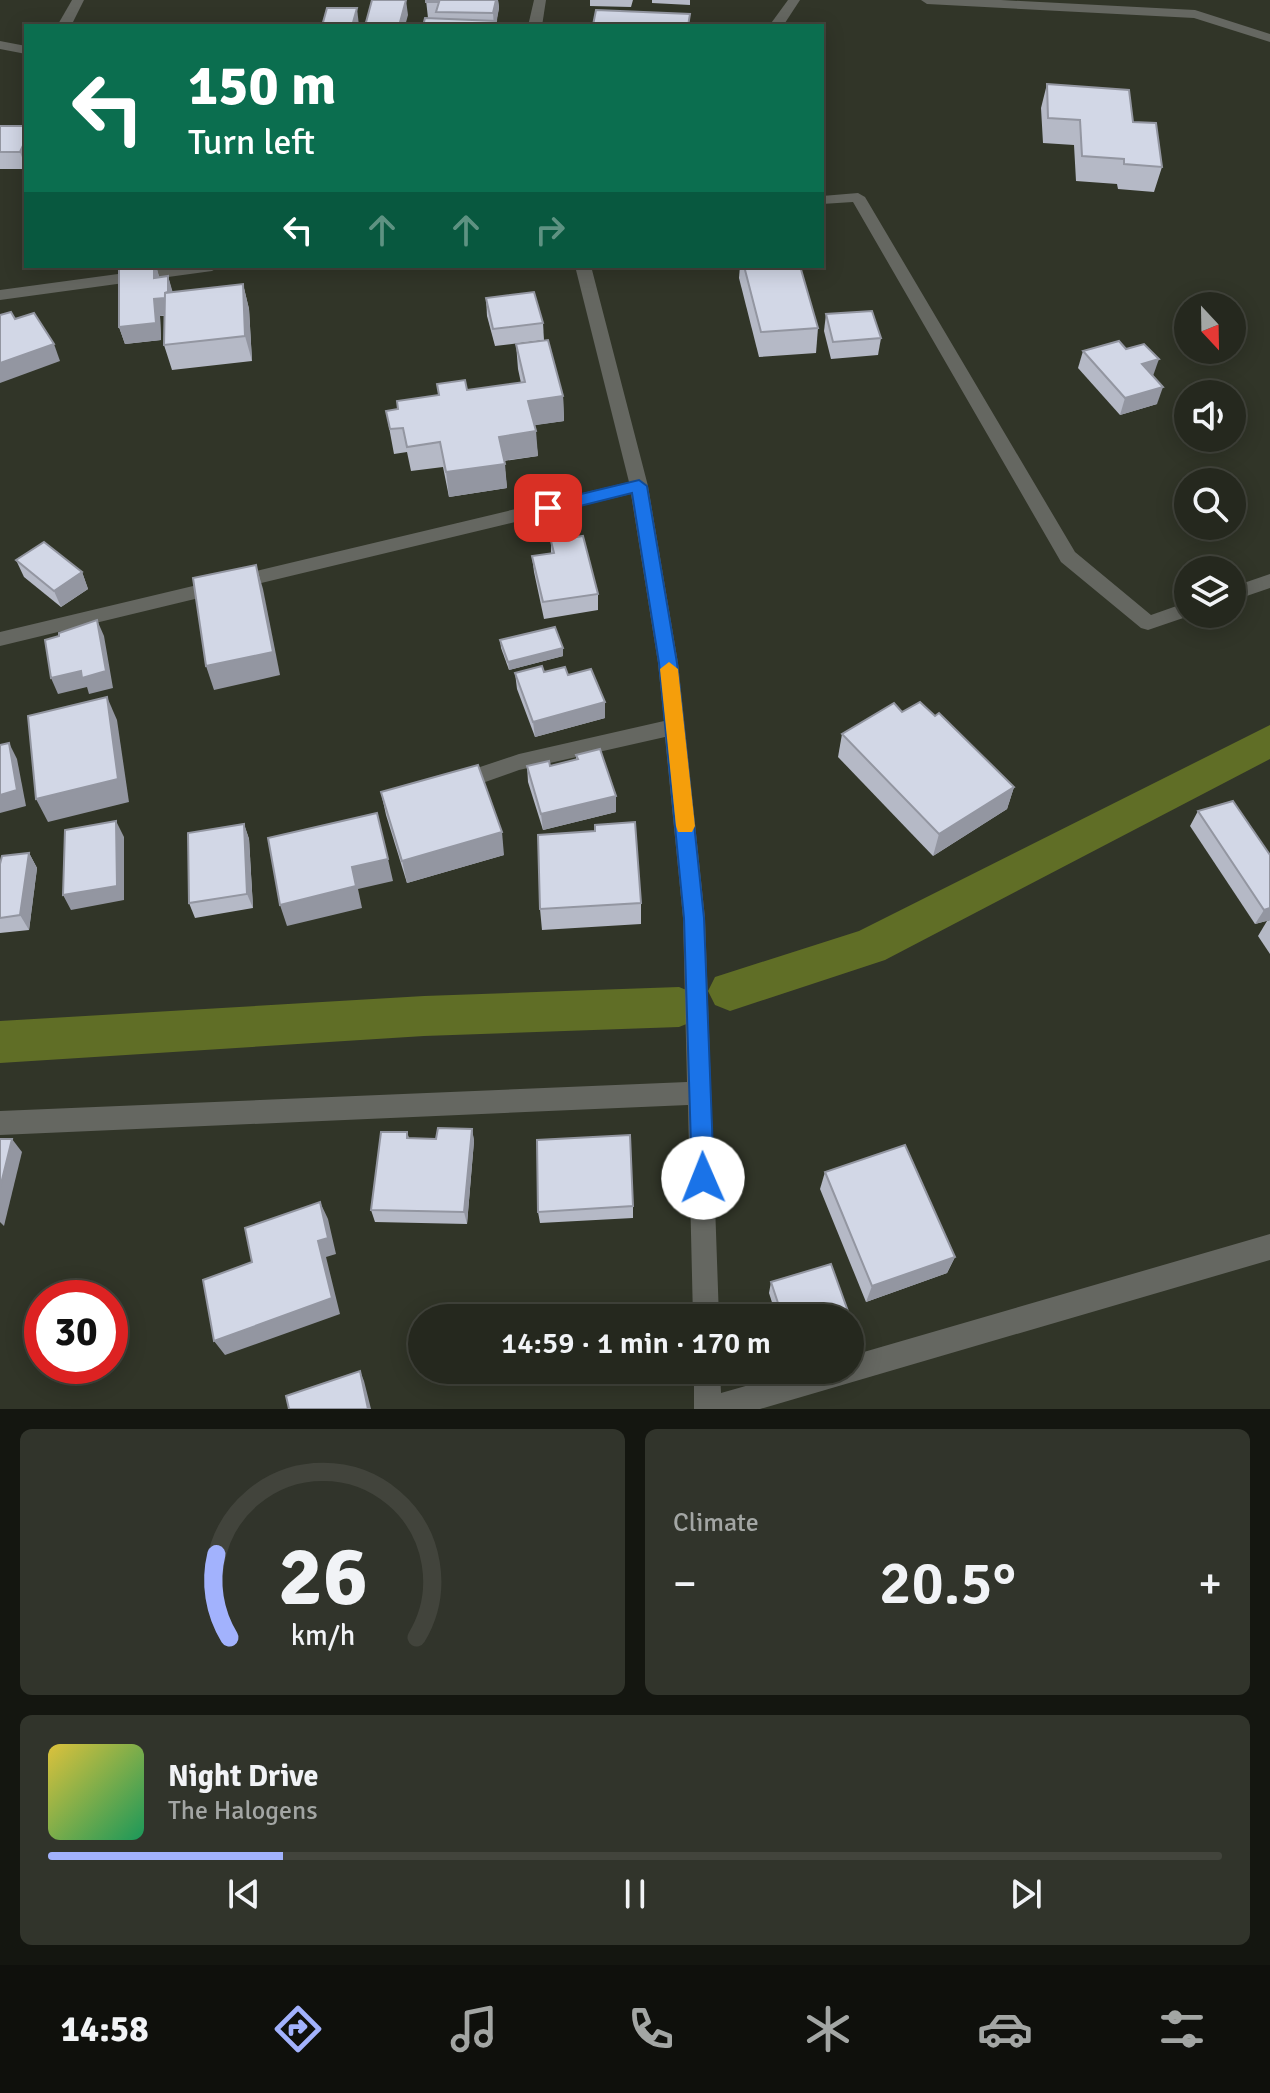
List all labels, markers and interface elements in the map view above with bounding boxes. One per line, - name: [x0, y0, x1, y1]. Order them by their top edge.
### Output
- text: 150 m: [188, 51, 336, 120]
- icon: left: [56, 56, 160, 160]
- text: Turn left: [188, 120, 315, 165]
- icon: left: [276, 208, 320, 252]
- icon: ahead: [360, 208, 404, 252]
- icon: ahead: [444, 208, 488, 252]
- icon: right: [528, 208, 572, 252]
- north arrow: [1174, 292, 1246, 364]
- map controls: [1174, 292, 1246, 628]
- button: sound: [1174, 380, 1246, 452]
- button: search: [1174, 468, 1246, 540]
- pin: [514, 474, 582, 542]
- icon: arrive: [526, 486, 570, 530]
- button: layers: [1174, 556, 1246, 628]
- position arrow: [661, 1136, 745, 1220]
- speed limit sign: 30: [24, 1280, 128, 1384]
- text: 14:59 · 1 min · 170 m: [501, 1325, 771, 1362]
- text: Climate: [673, 1507, 759, 1539]
- text: 26: [278, 1526, 367, 1628]
- text: 20.5°: [879, 1547, 1016, 1621]
- text: −: [673, 1557, 697, 1611]
- text: +: [1198, 1557, 1222, 1611]
- text: km/h: [290, 1618, 355, 1653]
- text: Night Drive: [168, 1758, 318, 1795]
- text: The Halogens: [168, 1795, 318, 1827]
- icon: previous: [222, 1872, 266, 1916]
- icon: pause: [613, 1872, 657, 1916]
- icon: next: [1004, 1872, 1048, 1916]
- icon: directions: [270, 2001, 326, 2057]
- icon: music: [446, 2001, 502, 2057]
- icon: phone: [623, 2001, 679, 2057]
- icon: climate: [800, 2001, 856, 2057]
- icon: car: [977, 2001, 1033, 2057]
- icon: filters: [1154, 2001, 1210, 2057]
- text: 14:58: [60, 2007, 149, 2052]

